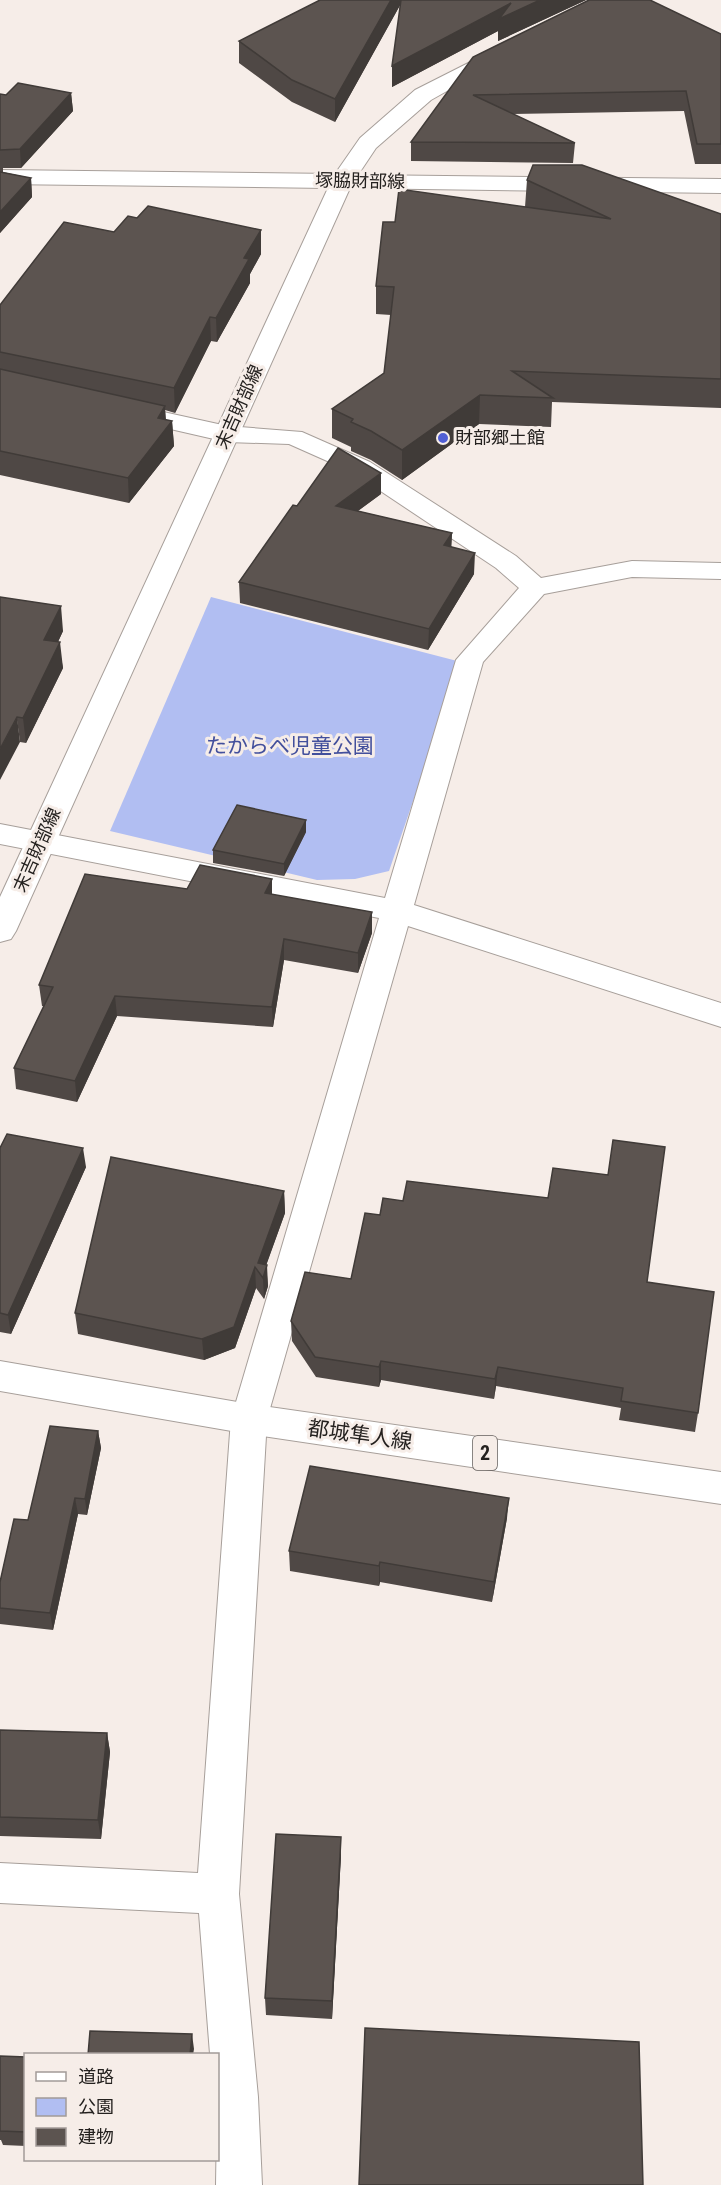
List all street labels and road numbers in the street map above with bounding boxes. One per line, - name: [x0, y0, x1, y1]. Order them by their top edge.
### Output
- street label: 塚脇財部線: [315, 169, 405, 192]
- street label: 末吉財部線: [211, 361, 266, 452]
- street label: 末吉財部線: [9, 804, 64, 895]
- street label: 都城隼人線: [306, 1416, 414, 1454]
- road number: 2: [473, 1436, 497, 1470]

